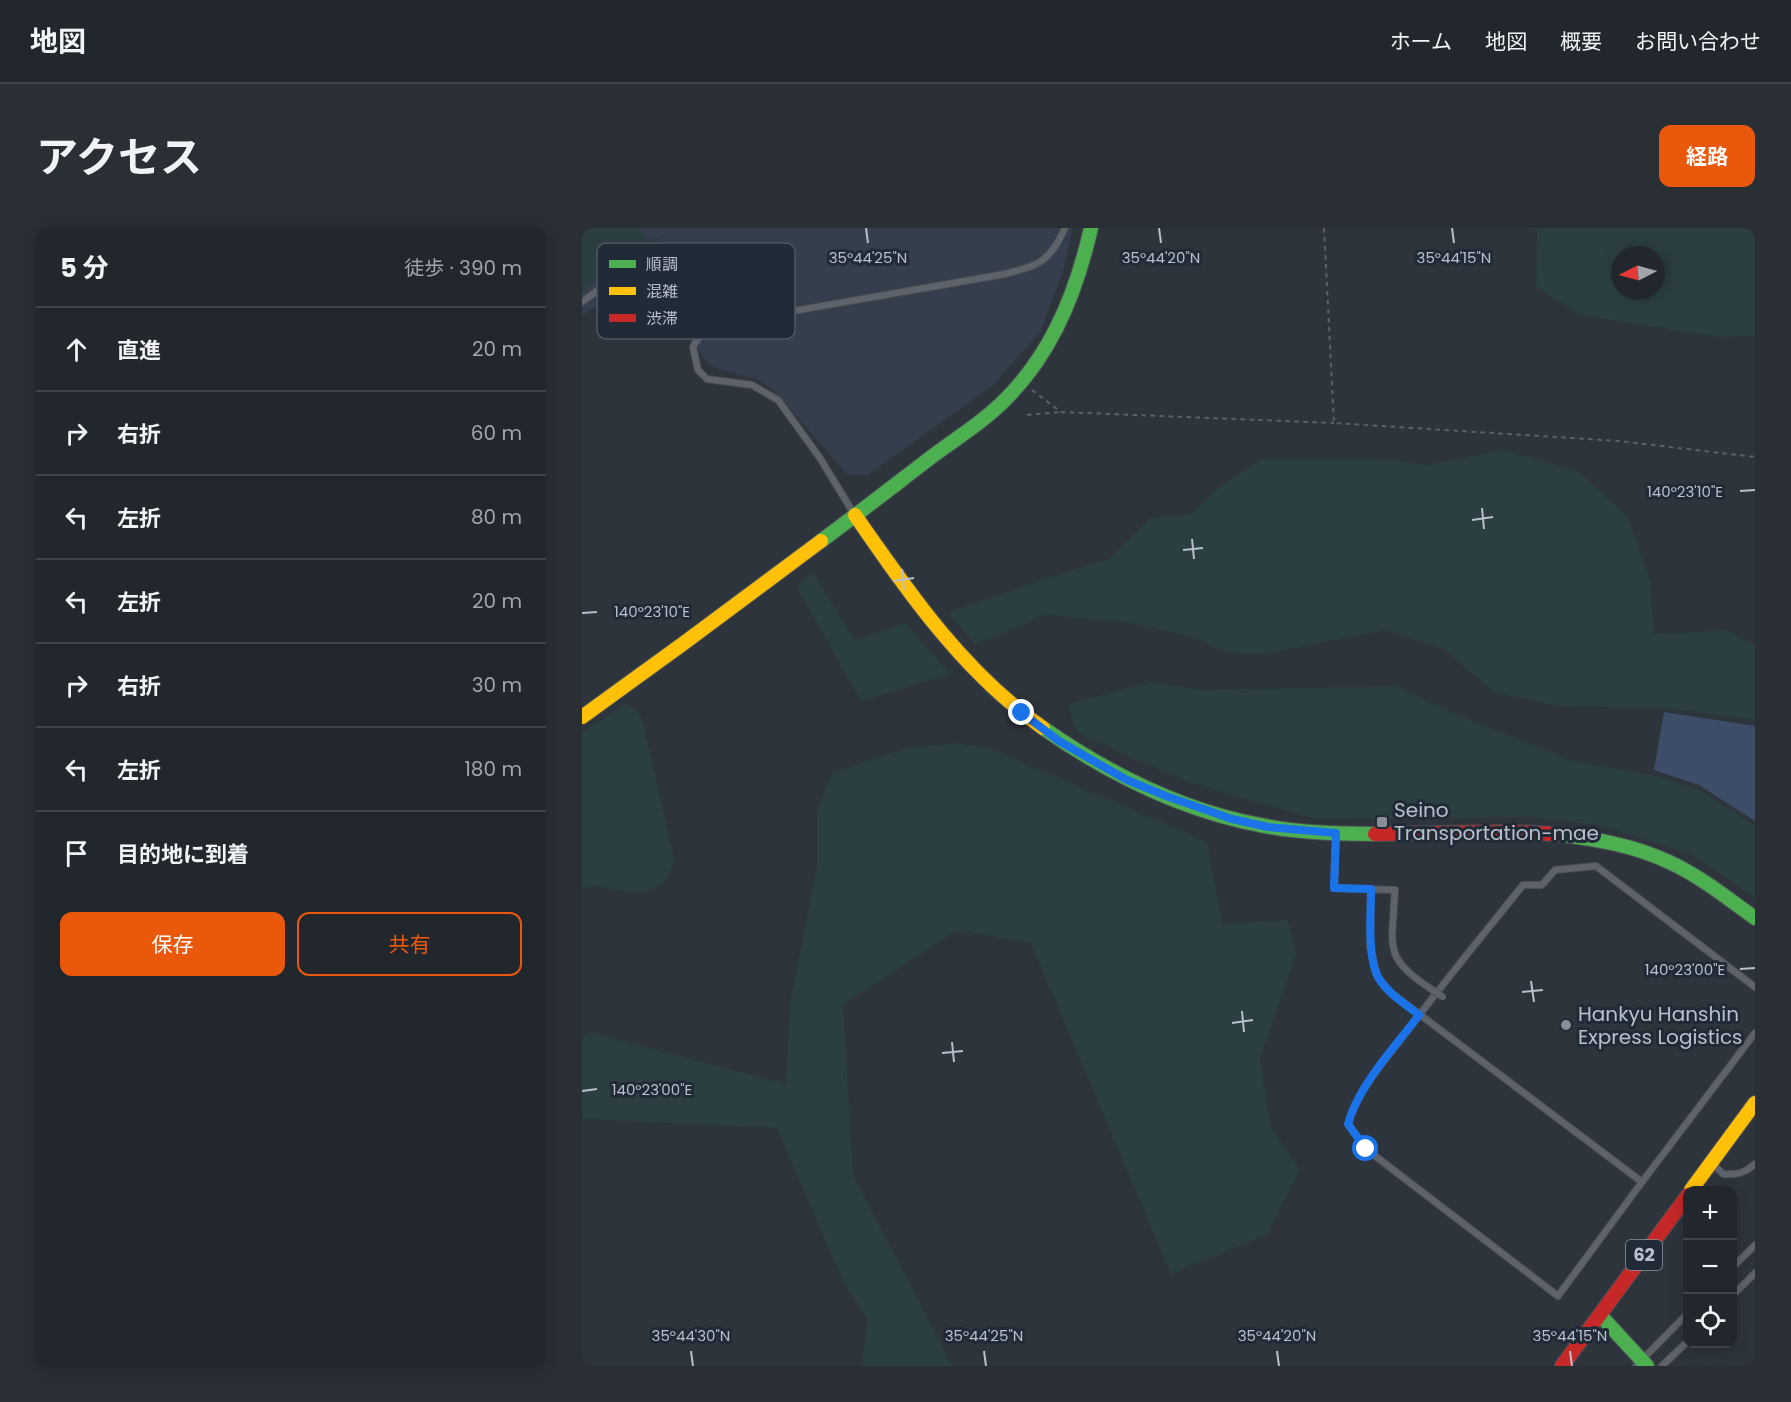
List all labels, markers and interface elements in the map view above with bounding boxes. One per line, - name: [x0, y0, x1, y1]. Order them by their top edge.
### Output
- text: 地図: [30, 22, 86, 61]
- text: ホーム: [1390, 27, 1452, 56]
- text: 地図: [1485, 27, 1527, 56]
- text: 概要: [1560, 27, 1602, 56]
- text: お問い合わせ: [1635, 27, 1761, 56]
- button: 経路: [1659, 125, 1755, 187]
- text: アクセス: [36, 128, 202, 187]
- legend: [597, 243, 795, 339]
- north arrow: [1611, 246, 1665, 300]
- text: 35°44'25"N: [829, 247, 907, 268]
- text: 35°44'20"N: [1122, 247, 1200, 268]
- text: 35°44'15"N: [1417, 247, 1491, 268]
- text: 5 分: [60, 250, 108, 286]
- text: 順調: [646, 253, 678, 276]
- text: 徒歩 · 390 m: [404, 254, 522, 282]
- text: 混雑: [646, 280, 678, 303]
- text: 渋滞: [646, 307, 678, 330]
- icon: ahead: [60, 333, 93, 366]
- text: 直進: [117, 335, 161, 366]
- text: 20 m: [472, 335, 522, 363]
- icon: right: [60, 417, 93, 450]
- text: 右折: [117, 419, 161, 450]
- text: 60 m: [471, 419, 522, 447]
- text: 140°23'10"E: [1647, 481, 1723, 502]
- icon: left: [60, 501, 93, 534]
- text: 左折: [117, 503, 161, 534]
- text: 80 m: [471, 503, 522, 531]
- icon: left: [60, 585, 93, 618]
- text: 左折: [117, 587, 161, 618]
- text: 20 m: [472, 587, 522, 615]
- text: 140°23'10"E: [614, 601, 690, 622]
- icon: right: [60, 669, 93, 702]
- text: 右折: [117, 671, 161, 702]
- text: 30 m: [472, 671, 522, 699]
- route end: [1008, 699, 1034, 725]
- icon: left: [60, 753, 93, 786]
- text: 左折: [117, 755, 161, 786]
- text: 180 m: [464, 755, 522, 783]
- place label: Seino Transportation-mae: [1394, 796, 1599, 847]
- marker: Seino Transportation-mae: [1375, 815, 1389, 829]
- icon: arrive: [60, 837, 93, 870]
- text: 目的地に到着: [117, 839, 249, 870]
- button: 保存: [60, 912, 285, 976]
- button: 共有: [297, 912, 522, 976]
- text: 140°23'00"E: [1645, 959, 1725, 980]
- place label: Hankyu Hanshin Express Logistics: [1578, 1000, 1743, 1051]
- marker: Hankyu Hanshin Express Logistics: [1559, 1018, 1573, 1032]
- text: 140°23'00"E: [612, 1079, 692, 1100]
- route start: [1352, 1135, 1378, 1161]
- map controls: [1683, 1186, 1737, 1348]
- button: +: [1683, 1186, 1737, 1240]
- road number: 62: [1626, 1240, 1662, 1270]
- button: −: [1683, 1240, 1737, 1294]
- button: locate: [1683, 1294, 1737, 1348]
- text: 35°44'30"N: [652, 1325, 730, 1346]
- text: 35°44'25"N: [945, 1325, 1023, 1346]
- text: 35°44'20"N: [1238, 1325, 1316, 1346]
- text: 35°44'15"N: [1533, 1325, 1607, 1346]

